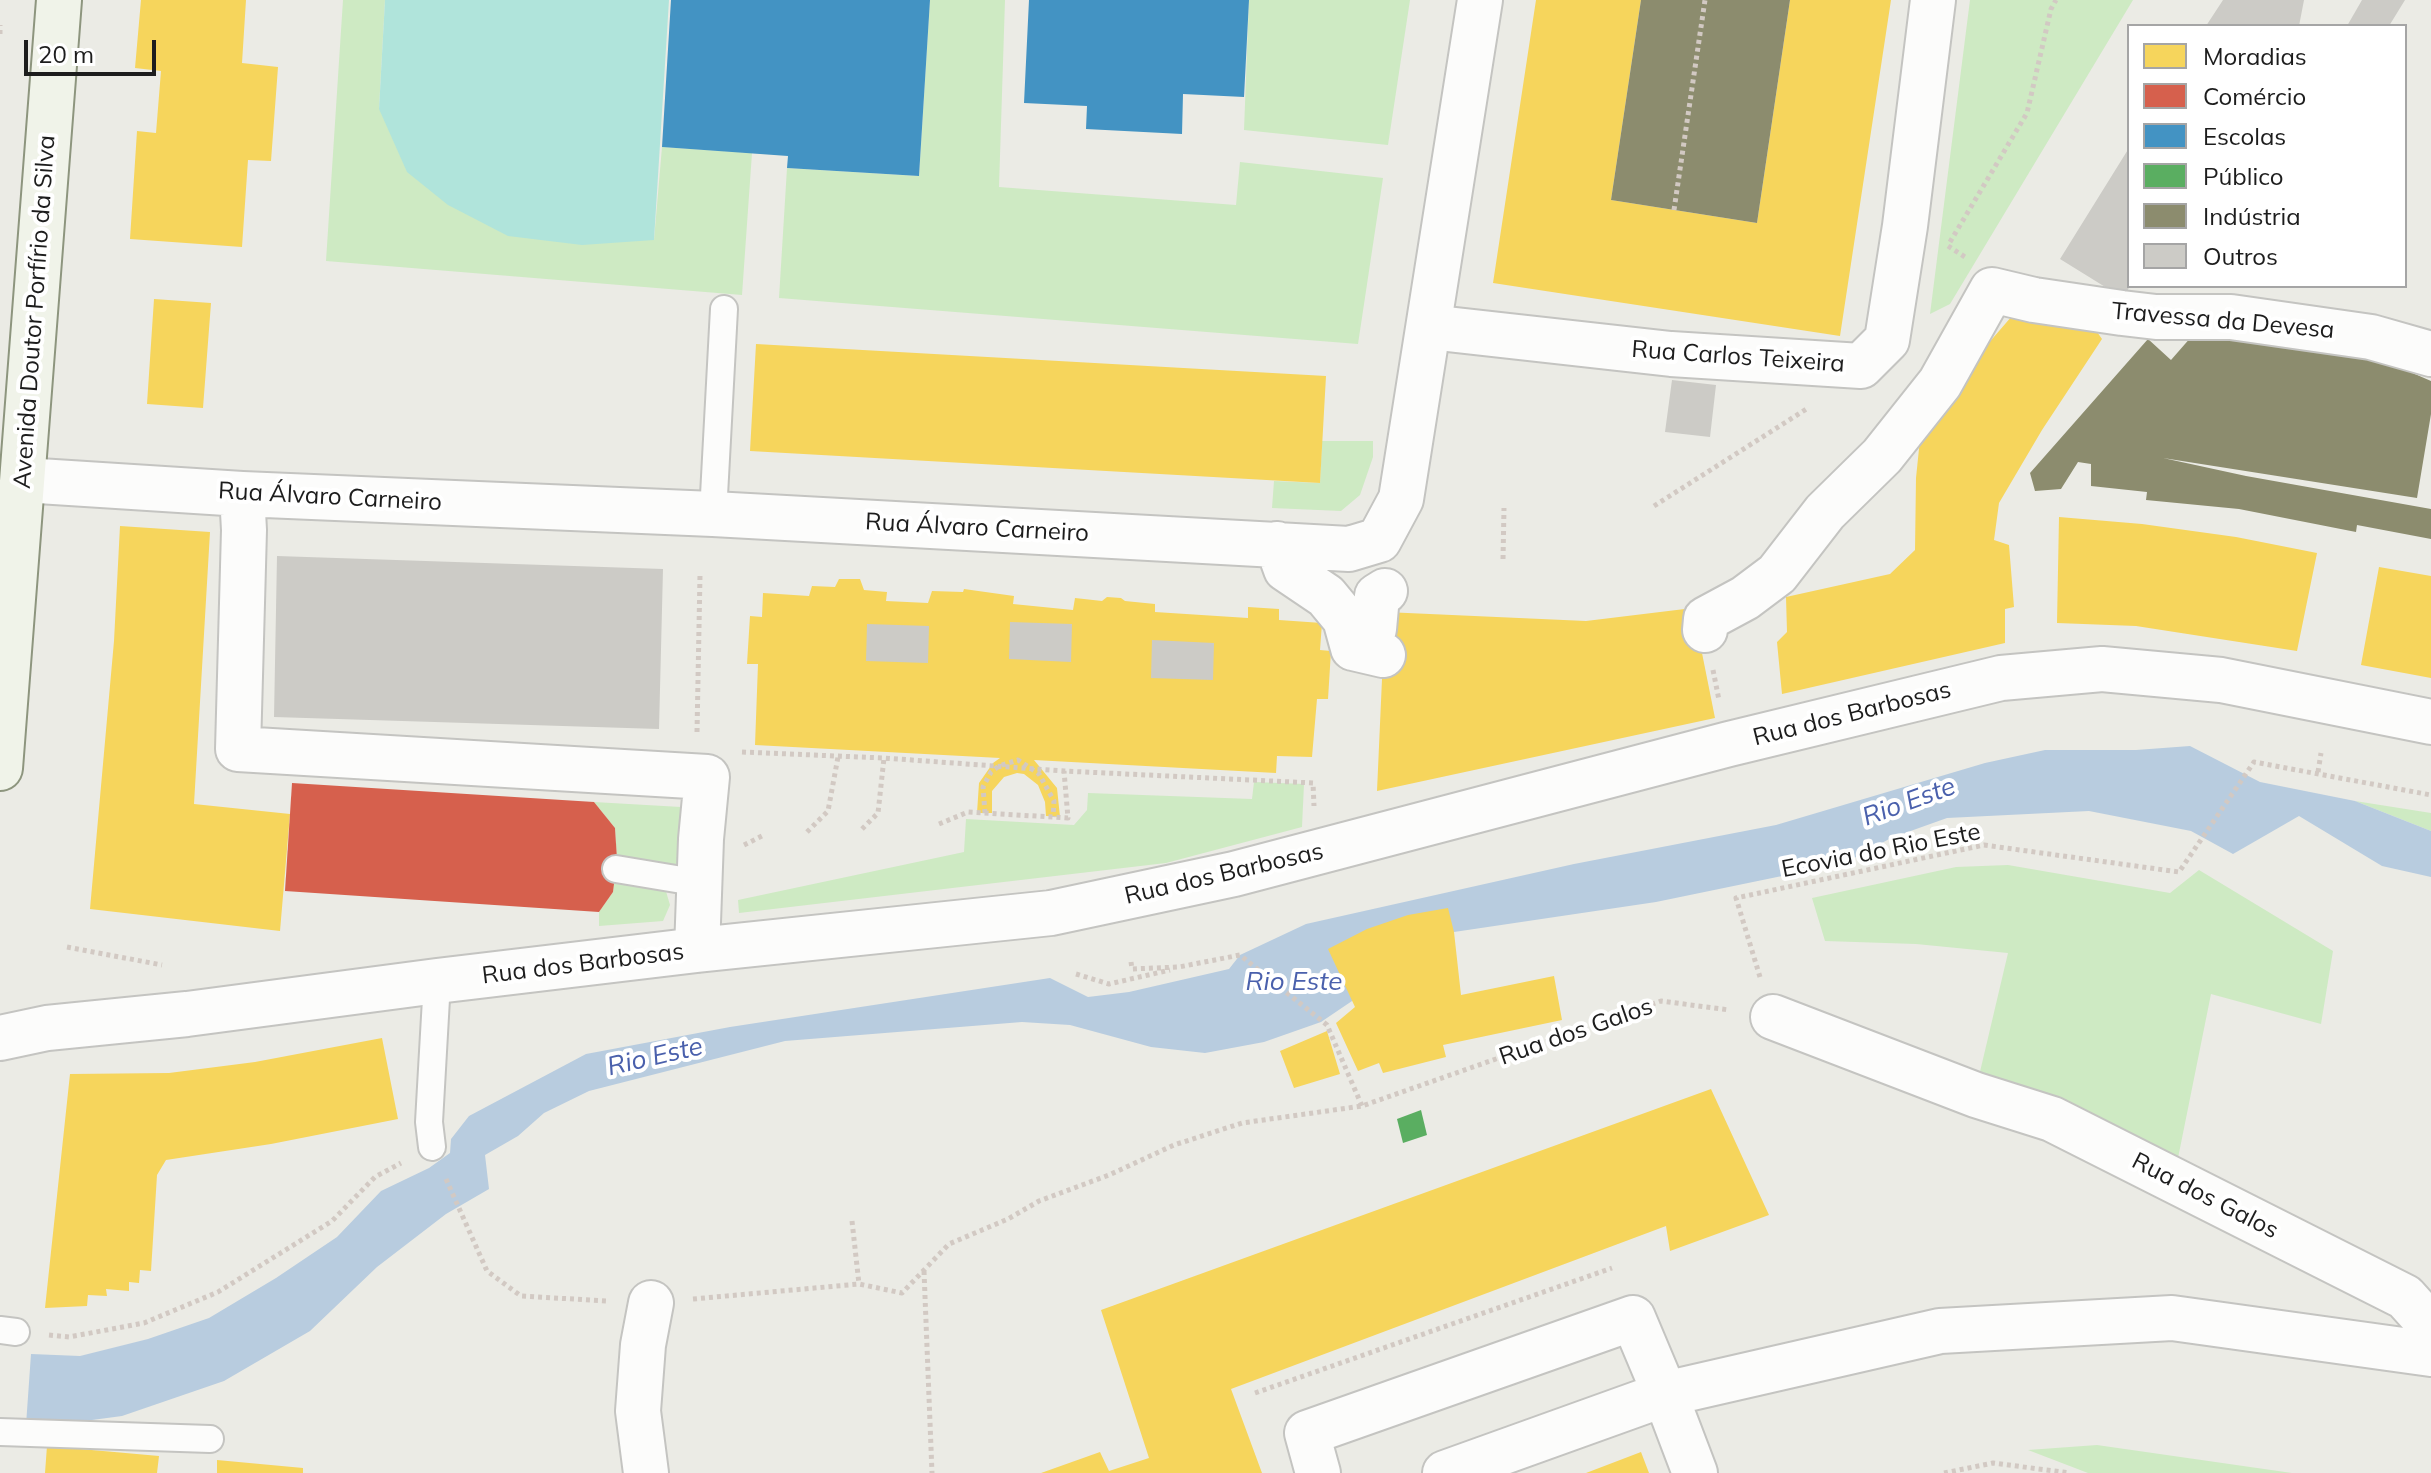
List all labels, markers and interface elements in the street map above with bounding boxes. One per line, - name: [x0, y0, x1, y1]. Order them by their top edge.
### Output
- scale bar: [28, 24, 160, 74]
- legend: [2127, 24, 2407, 288]
- text: 20 m: [38, 39, 94, 69]
- text: Moradias: [2203, 41, 2307, 71]
- text: Comércio: [2203, 81, 2306, 111]
- text: Escolas: [2203, 121, 2286, 151]
- street label: Avenida Doutor Porfírio da Silva: [8, 134, 62, 490]
- text: Público: [2203, 161, 2284, 191]
- text: Indústria: [2203, 201, 2301, 231]
- text: Outros: [2203, 241, 2278, 271]
- street label: Travessa da Devesa: [2110, 297, 2336, 345]
- street label: Rua Carlos Teixeira: [1630, 335, 1846, 379]
- street label: Rua Álvaro Carneiro: [217, 477, 443, 517]
- street label: Rua Álvaro Carneiro: [864, 508, 1090, 548]
- street label: Rua dos Barbosas: [1750, 675, 1954, 753]
- water label: Rio Este: [1858, 771, 1960, 833]
- street label: Ecovia do Rio Este: [1779, 818, 1983, 884]
- street label: Rua dos Barbosas: [1122, 837, 1326, 911]
- street label: Rua dos Barbosas: [480, 937, 686, 991]
- water label: Rio Este: [1246, 966, 1342, 998]
- street label: Rua dos Galos: [1495, 992, 1657, 1072]
- water label: Rio Este: [604, 1031, 706, 1083]
- street label: Rua dos Galos: [2127, 1147, 2283, 1245]

